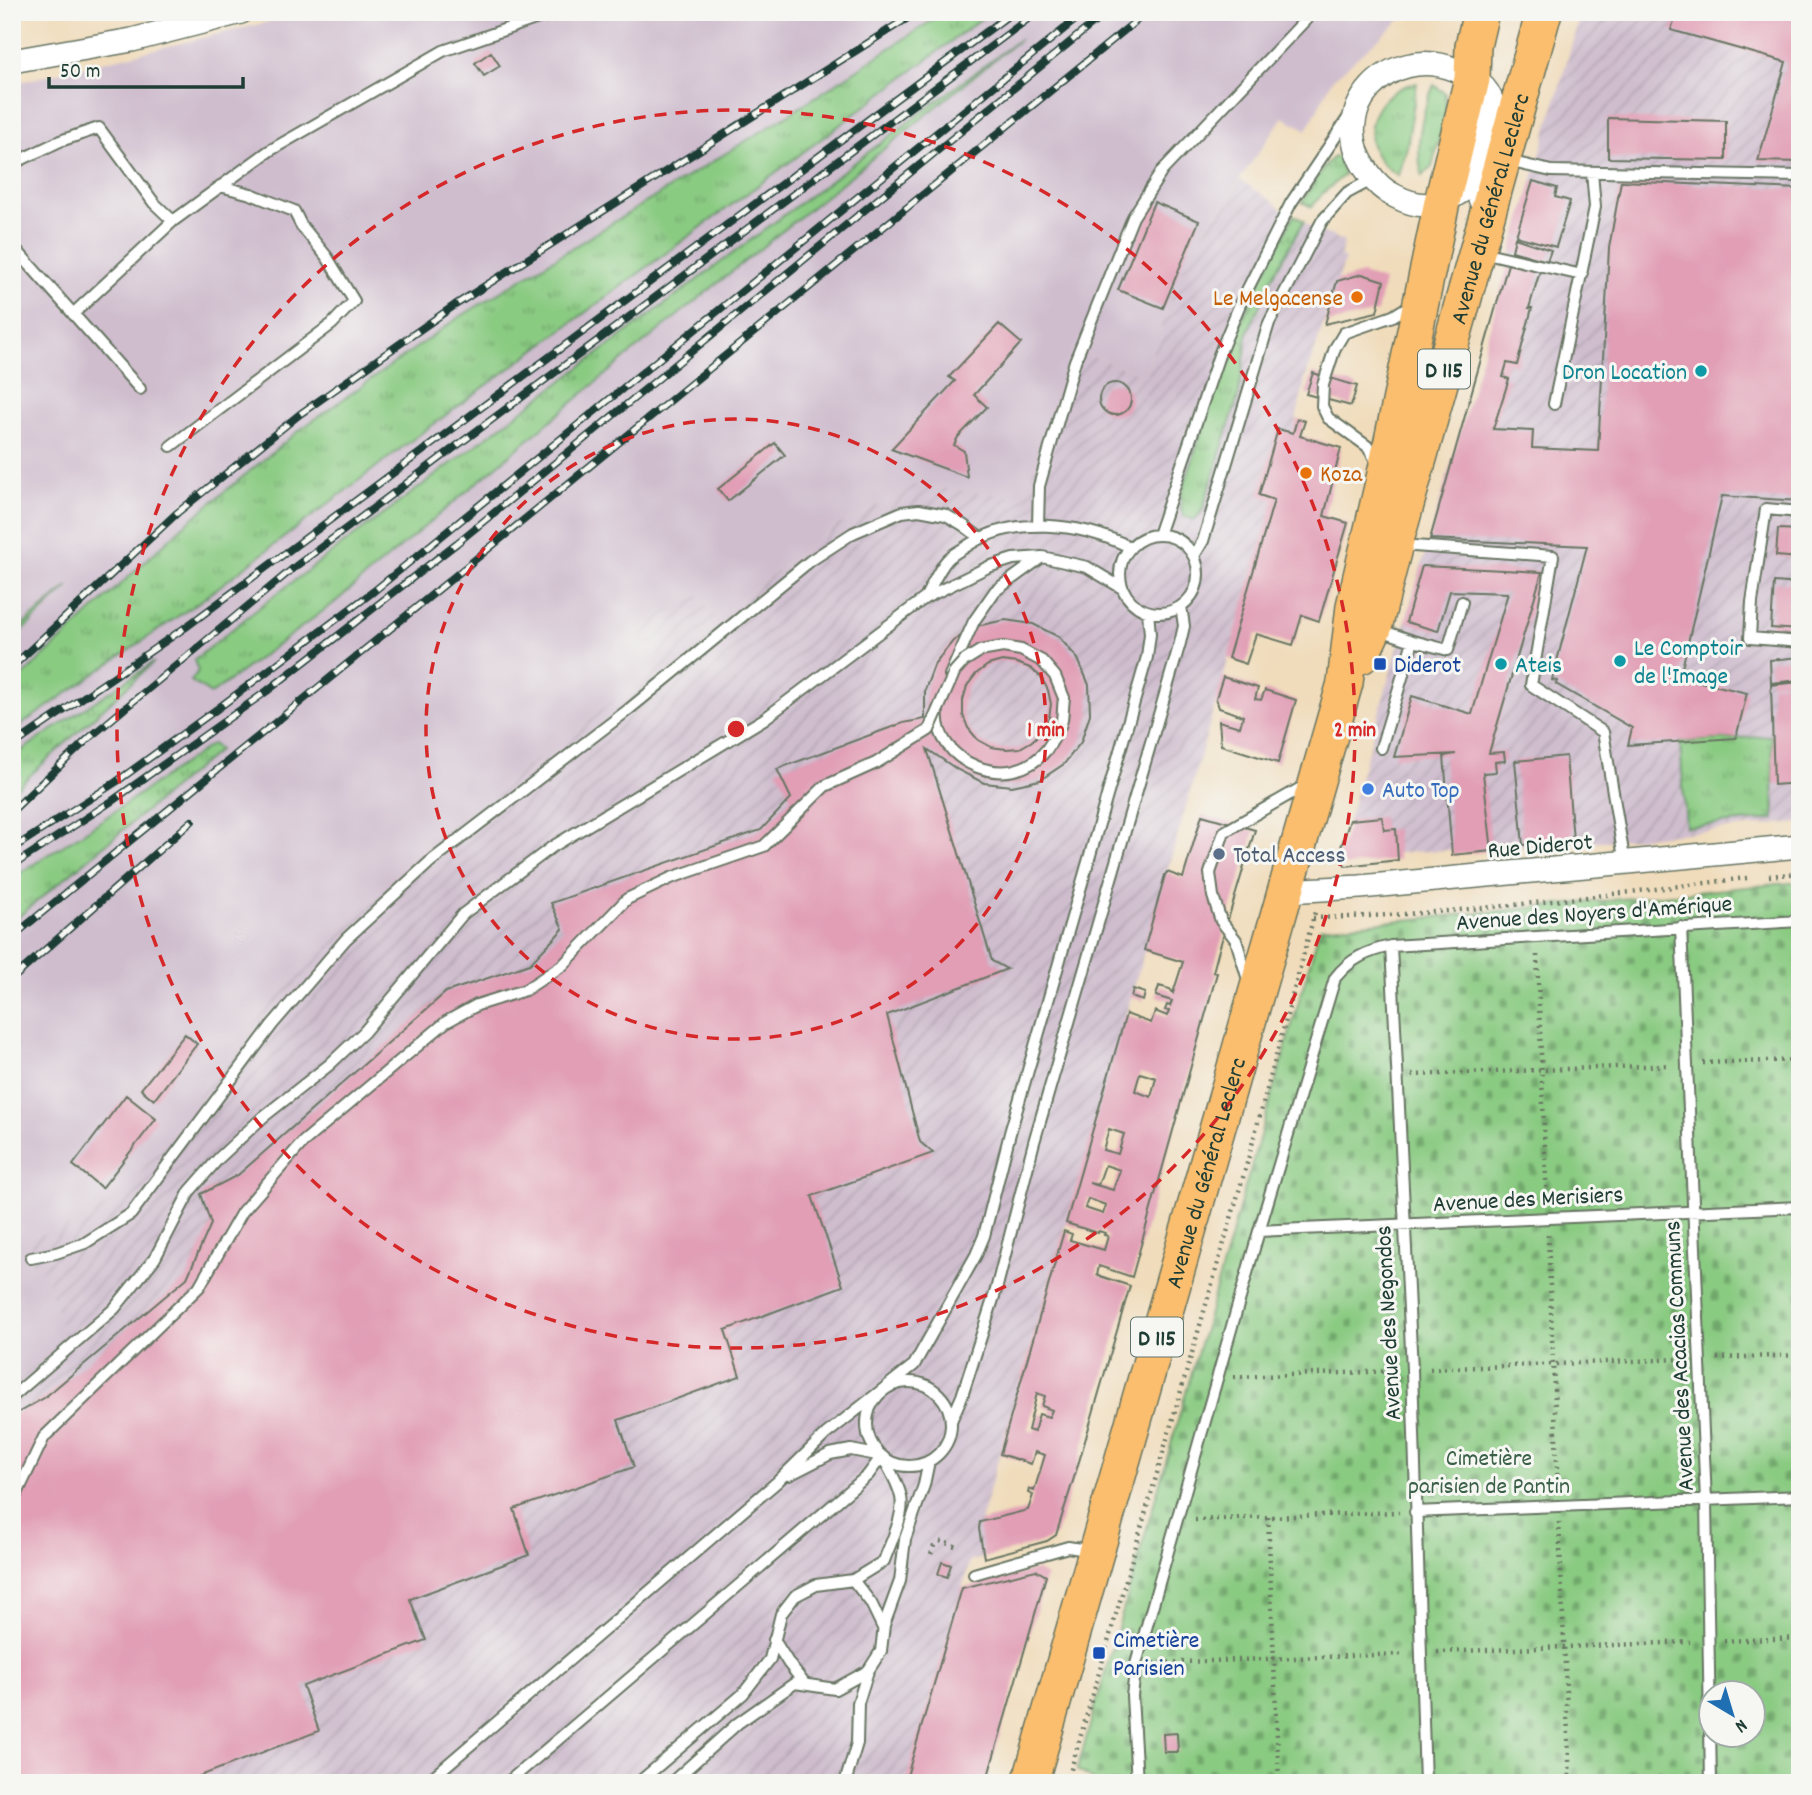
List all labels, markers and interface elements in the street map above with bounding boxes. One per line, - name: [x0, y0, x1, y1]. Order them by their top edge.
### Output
- scale bar: [49, 46, 243, 90]
- text: 50 m: [60, 58, 100, 88]
- street label: Avenue du Général Leclerc: [1443, 90, 1540, 329]
- place label: Le Melgacense: [1213, 283, 1343, 317]
- marker: Le Melgacense: [1349, 289, 1365, 305]
- road number: D 115: [1418, 350, 1470, 388]
- place label: Dron Location: [1562, 357, 1687, 391]
- marker: Dron Location: [1693, 363, 1709, 379]
- place label: Koza: [1320, 459, 1363, 493]
- marker: Koza: [1298, 465, 1314, 481]
- place label: Le Comptoir de l'Image: [1634, 633, 1743, 695]
- place label: Diderot: [1394, 650, 1461, 684]
- place label: Ateis: [1515, 650, 1562, 684]
- marker: Le Comptoir de l'Image: [1612, 653, 1628, 669]
- marker: Diderot: [1372, 656, 1388, 672]
- marker: Ateis: [1493, 656, 1509, 672]
- centre of rings: [724, 717, 748, 741]
- text: 1 min: [1027, 717, 1065, 747]
- text: 2 min: [1334, 717, 1376, 747]
- place label: Auto Top: [1382, 775, 1460, 809]
- marker: Auto Top: [1360, 781, 1376, 797]
- street label: Rue Diderot: [1486, 826, 1594, 870]
- place label: Total Access: [1233, 840, 1346, 874]
- marker: Total Access: [1211, 846, 1227, 862]
- street label: Avenue des Noyers d'Amérique: [1455, 888, 1733, 942]
- street label: Avenue du Général Leclerc: [1159, 1054, 1257, 1293]
- street label: Avenue des Merisiers: [1432, 1179, 1624, 1223]
- street label: Avenue des Acacias Communs: [1657, 1220, 1705, 1492]
- street label: Avenue des Negondos: [1368, 1224, 1412, 1421]
- road number: D 115: [1131, 1318, 1183, 1356]
- park label: Cimetière parisien de Pantin: [1408, 1443, 1570, 1505]
- place label: Cimetière Parisien: [1113, 1625, 1199, 1687]
- marker: Cimetière Parisien: [1091, 1645, 1107, 1661]
- north arrow: [1696, 1680, 1766, 1750]
- text: N: [1728, 1711, 1752, 1738]

